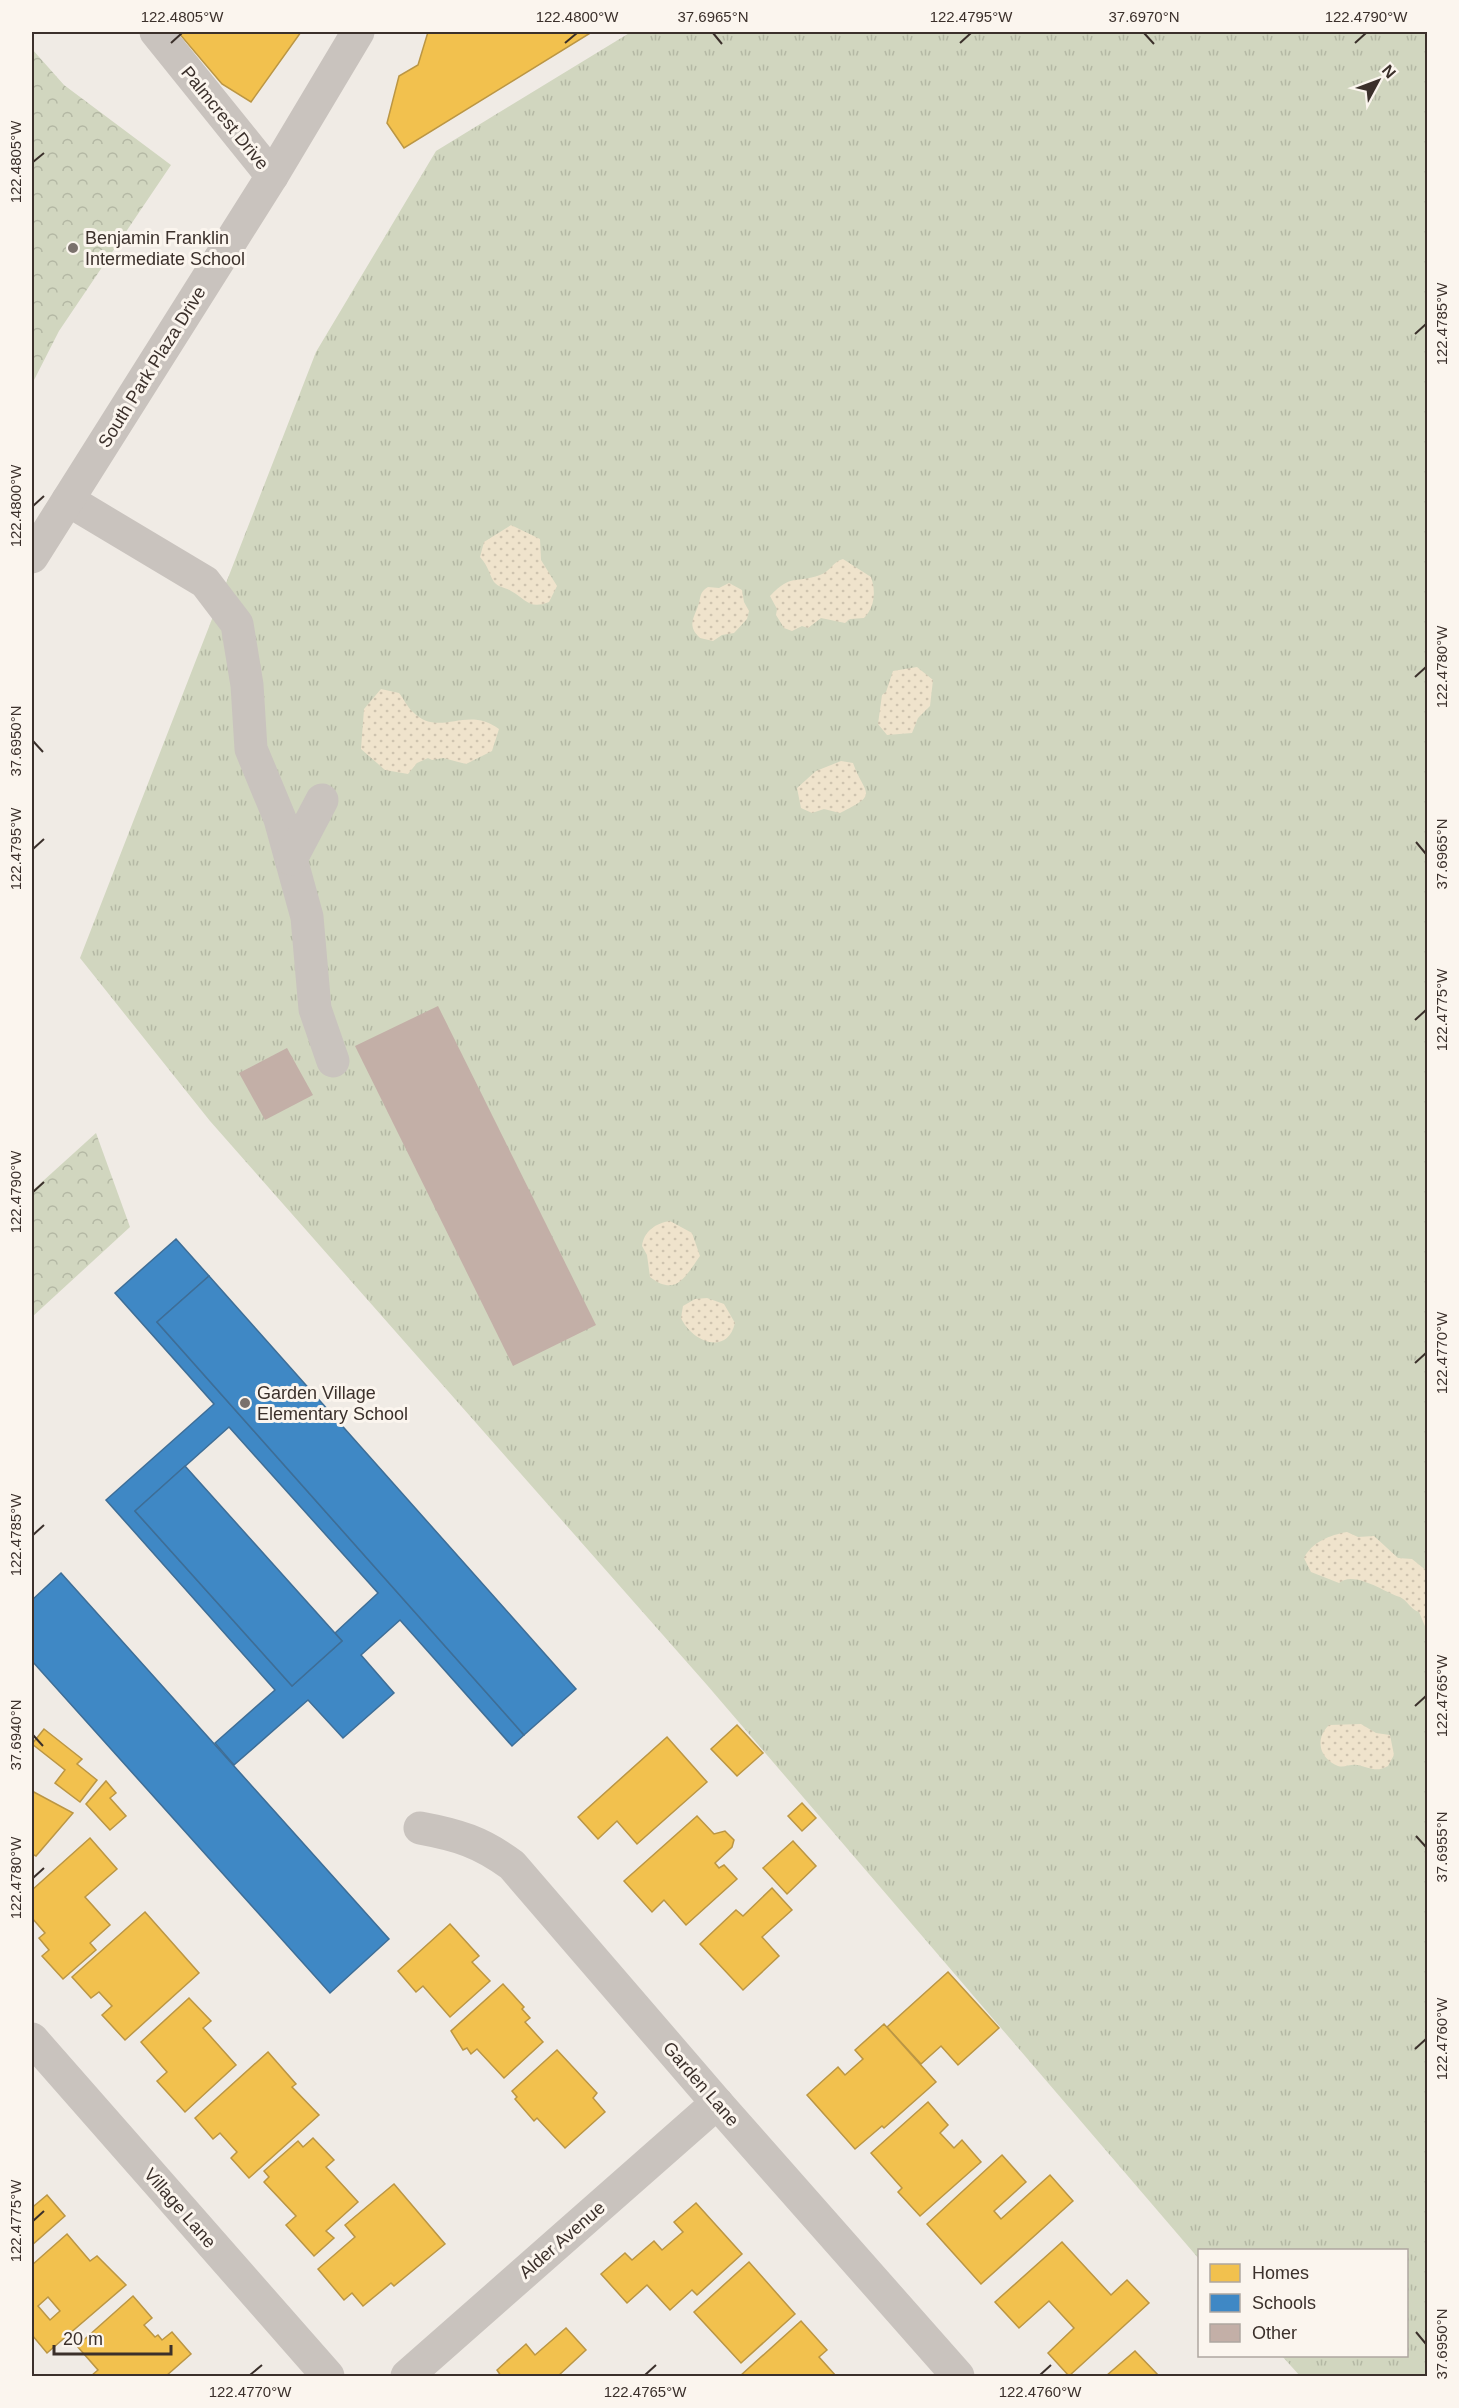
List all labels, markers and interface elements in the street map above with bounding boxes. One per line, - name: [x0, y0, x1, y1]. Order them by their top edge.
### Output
- text: 122.4805°W: [141, 8, 224, 25]
- text: 122.4800°W: [536, 8, 619, 25]
- text: 37.6965°N: [677, 8, 749, 25]
- text: 122.4795°W: [930, 8, 1013, 25]
- text: 37.6970°N: [1108, 8, 1180, 25]
- text: 122.4790°W: [1325, 8, 1408, 25]
- north arrow: [1348, 51, 1408, 111]
- street label: Palmcrest Drive: [177, 62, 273, 174]
- text: N: [1379, 62, 1399, 81]
- text: 122.4805°W: [7, 120, 24, 203]
- place label: Benjamin Franklin Intermediate School: [85, 228, 245, 269]
- marker: Benjamin Franklin Intermediate School: [66, 241, 80, 255]
- text: 122.4785°W: [1433, 282, 1450, 365]
- street label: South Park Plaza Drive: [94, 283, 210, 451]
- text: 122.4800°W: [7, 464, 24, 547]
- text: 122.4780°W: [1433, 625, 1450, 708]
- text: 37.6950°N: [7, 705, 24, 777]
- text: 122.4795°W: [7, 807, 24, 890]
- text: 37.6965°N: [1433, 818, 1450, 890]
- text: 122.4775°W: [1433, 968, 1450, 1051]
- text: 122.4790°W: [7, 1150, 24, 1233]
- text: 122.4770°W: [1433, 1311, 1450, 1394]
- place label: Garden Village Elementary School: [257, 1383, 408, 1424]
- marker: Garden Village Elementary School: [238, 1396, 252, 1410]
- text: 122.4785°W: [7, 1493, 24, 1576]
- text: 122.4765°W: [1433, 1654, 1450, 1737]
- text: 37.6940°N: [7, 1699, 24, 1771]
- text: 37.6955°N: [1433, 1811, 1450, 1883]
- text: 122.4780°W: [7, 1836, 24, 1919]
- text: 122.4760°W: [1433, 1997, 1450, 2080]
- street label: Garden Lane: [659, 2038, 743, 2130]
- street label: Village Lane: [140, 2164, 220, 2252]
- text: 122.4775°W: [7, 2179, 24, 2262]
- street label: Alder Avenue: [515, 2197, 609, 2283]
- legend: [1198, 2249, 1408, 2357]
- text: Homes: [1252, 2263, 1309, 2283]
- text: Schools: [1252, 2293, 1316, 2313]
- text: 37.6950°N: [1433, 2308, 1450, 2380]
- scale bar: [54, 2318, 171, 2356]
- text: Other: [1252, 2323, 1297, 2343]
- text: 20 m: [63, 2329, 103, 2349]
- text: 122.4770°W: [209, 2383, 292, 2400]
- text: 122.4765°W: [604, 2383, 687, 2400]
- text: 122.4760°W: [999, 2383, 1082, 2400]

